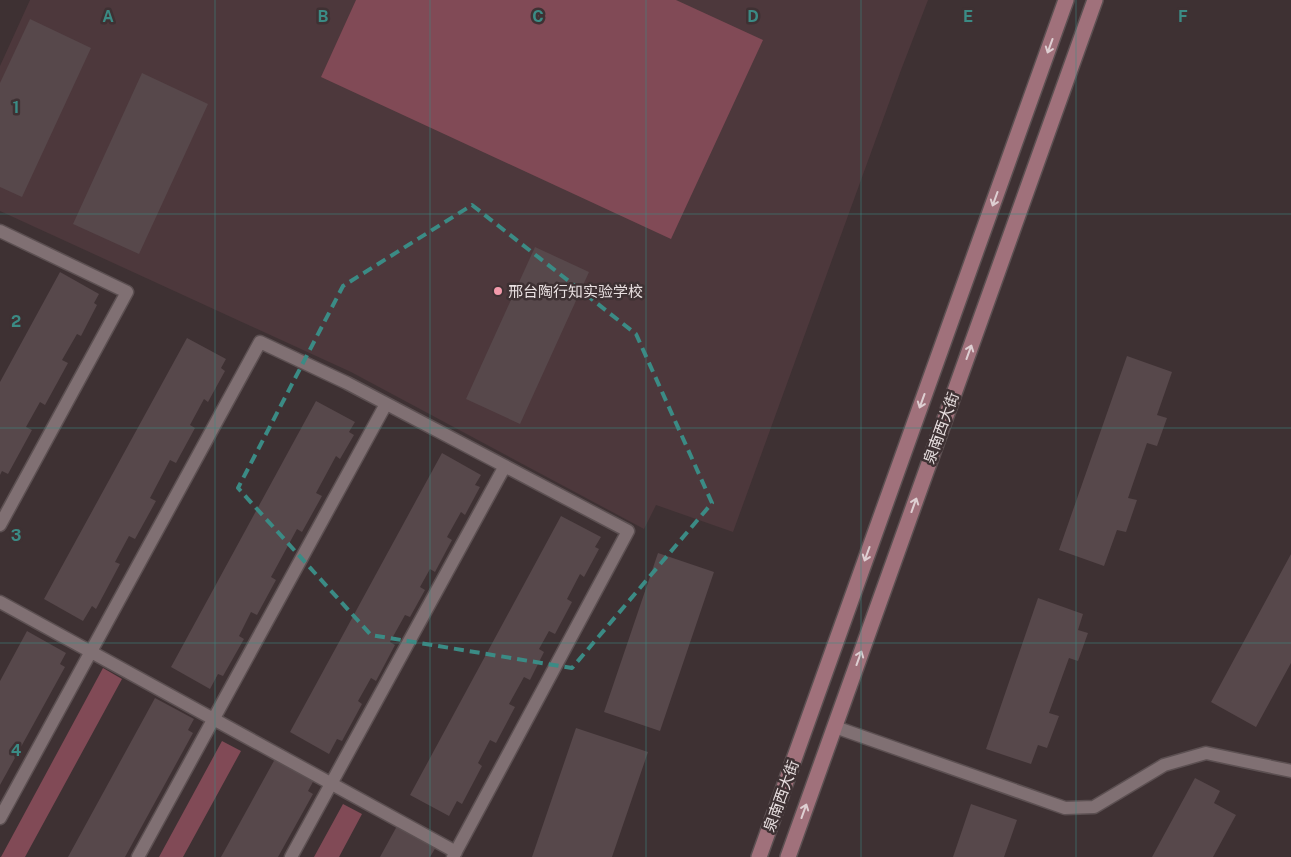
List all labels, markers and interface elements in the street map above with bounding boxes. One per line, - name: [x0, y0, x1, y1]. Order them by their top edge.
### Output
- text: A: [102, 7, 114, 26]
- text: B: [318, 7, 329, 26]
- text: C: [532, 7, 544, 26]
- text: D: [747, 7, 759, 26]
- text: E: [963, 7, 973, 26]
- text: F: [1178, 7, 1188, 26]
- one-way arrow: [1045, 38, 1054, 53]
- text: 1: [13, 98, 19, 117]
- one-way arrow: [990, 191, 999, 206]
- place label: 邢台陶行知实验学校: [508, 283, 643, 300]
- marker: 邢台陶行知实验学校: [492, 285, 504, 297]
- text: 2: [11, 312, 21, 331]
- one-way arrow: [965, 345, 974, 360]
- street label: 泉南西大街: [920, 390, 962, 466]
- one-way arrow: [917, 393, 926, 408]
- one-way arrow: [910, 498, 919, 513]
- text: 3: [11, 526, 21, 545]
- one-way arrow: [862, 546, 872, 562]
- one-way arrow: [855, 651, 864, 666]
- text: 4: [11, 741, 22, 760]
- street label: 泉南西大街: [760, 758, 802, 834]
- one-way arrow: [800, 804, 809, 819]

